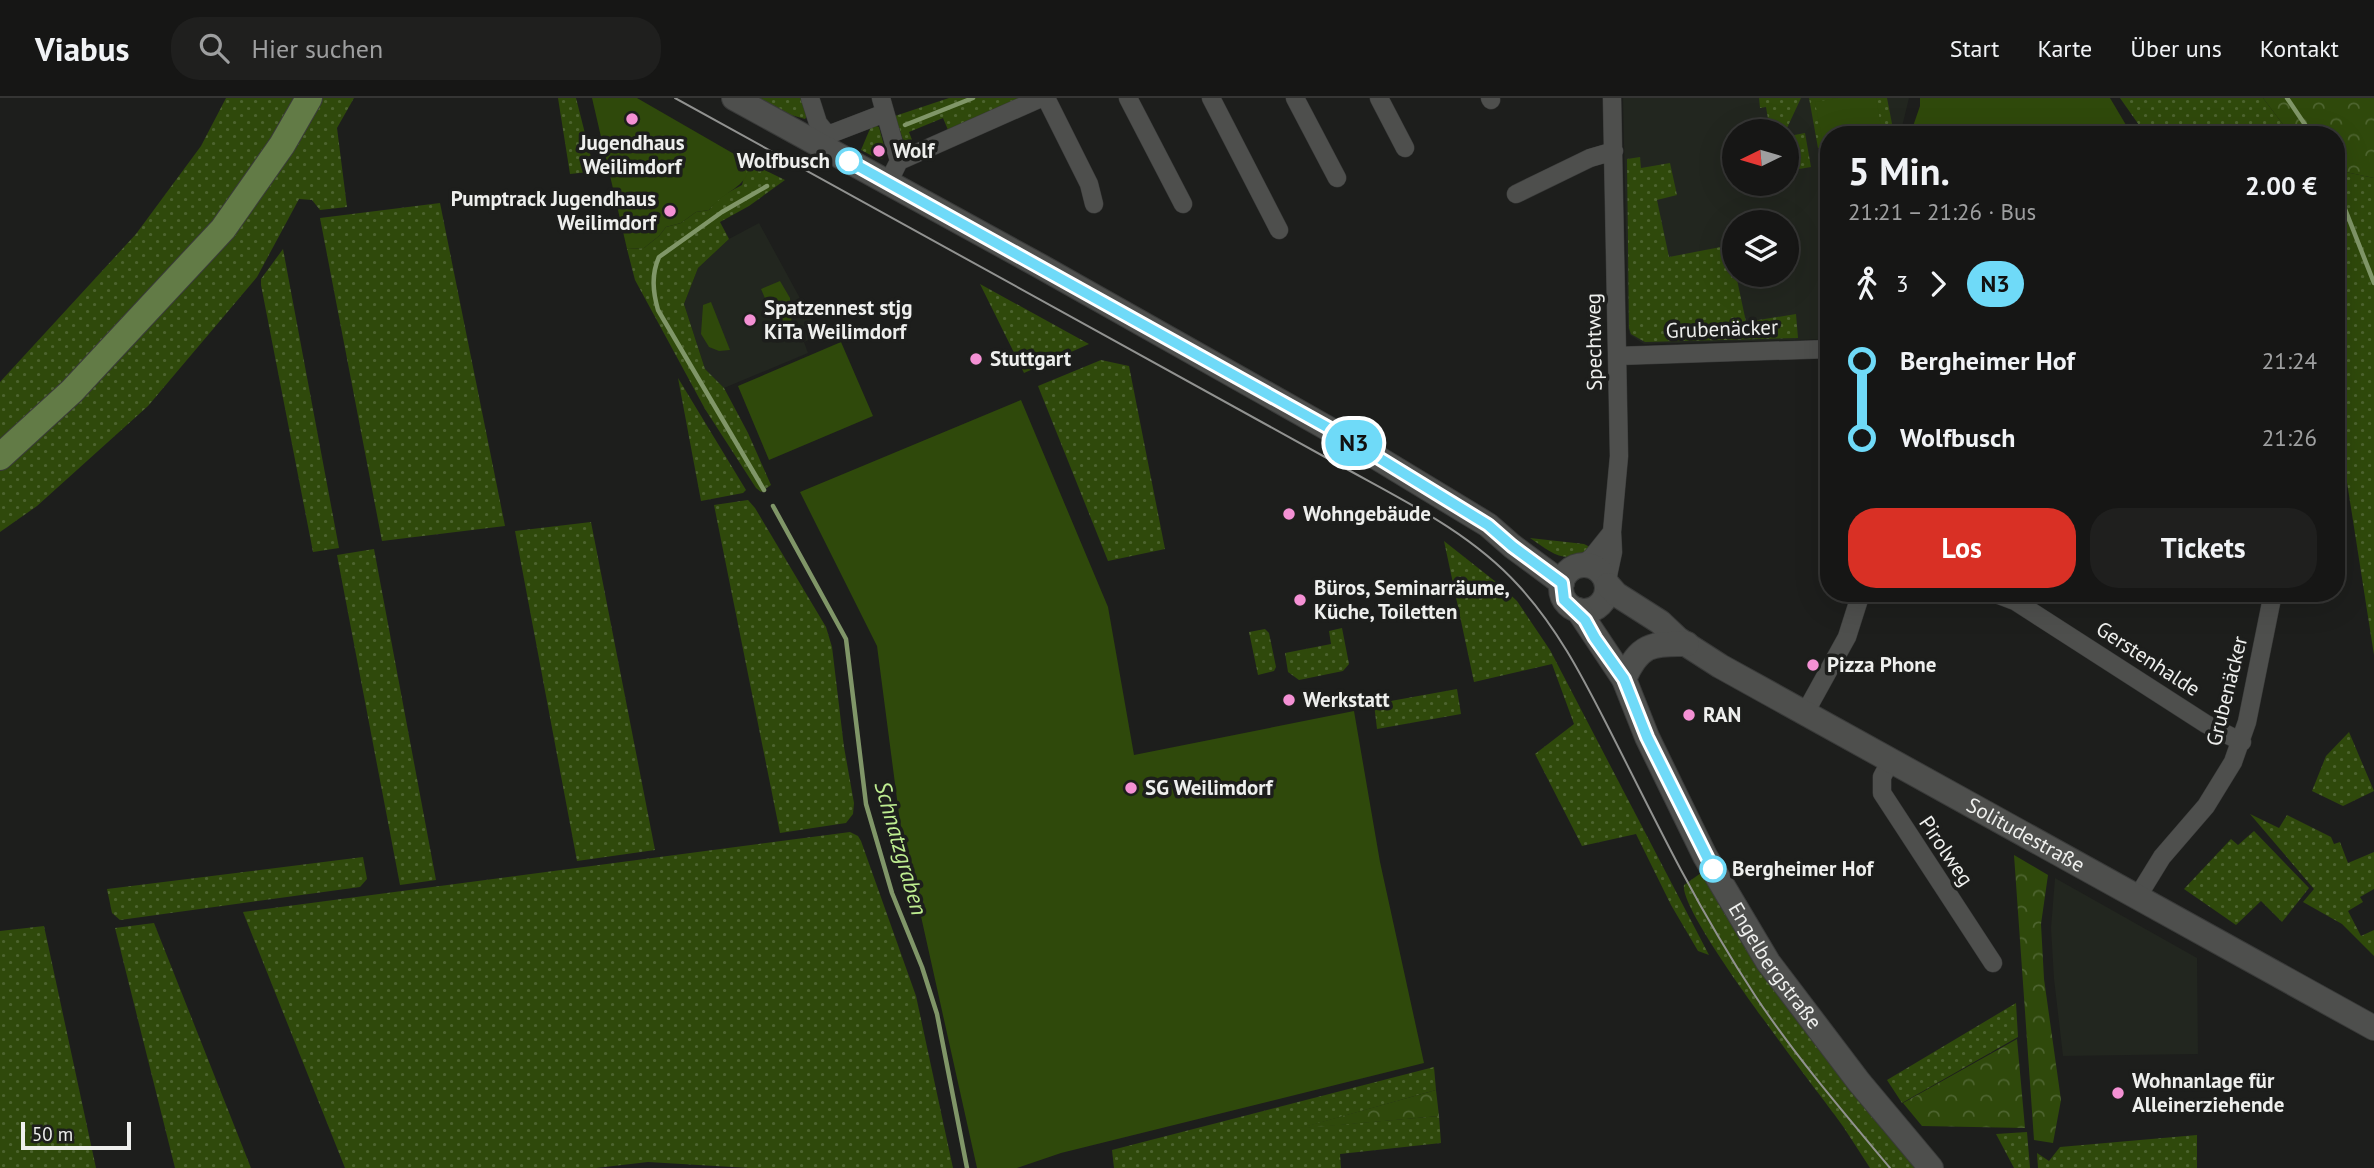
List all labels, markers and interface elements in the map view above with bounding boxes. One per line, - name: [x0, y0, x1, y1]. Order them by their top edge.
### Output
- search box: [171, 17, 661, 80]
- text: Viabus: [35, 27, 129, 70]
- icon: search: [195, 29, 233, 67]
- text: Hier suchen: [251, 32, 383, 65]
- text: Start: [1950, 33, 1999, 64]
- text: Karte: [2037, 33, 2092, 64]
- text: Über uns: [2130, 33, 2222, 64]
- text: Kontakt: [2260, 33, 2339, 64]
- marker: Jugendhaus Weilimdorf: [624, 111, 640, 127]
- north arrow: [1722, 119, 1799, 196]
- map controls: [1722, 119, 1799, 287]
- place label: Jugendhaus Weilimdorf: [578, 129, 685, 180]
- place label: Wolf: [893, 137, 935, 164]
- marker: Wolf: [871, 143, 887, 159]
- text: 5 Min.: [1848, 146, 1950, 195]
- place label: Wolfbusch: [737, 147, 830, 174]
- marker: Wolfbusch: [836, 148, 862, 174]
- text: 2.00 €: [2245, 169, 2317, 202]
- place label: Pumptrack Jugendhaus Weilimdorf: [451, 185, 657, 236]
- text: 21:21 – 21:26 · Bus: [1848, 197, 2036, 226]
- marker: Pumptrack Jugendhaus Weilimdorf: [662, 203, 678, 219]
- button: layers: [1722, 210, 1799, 287]
- icon: walk: [1848, 265, 1886, 303]
- icon: forward: [1919, 265, 1957, 303]
- text: N3: [1981, 268, 2010, 299]
- text: 3: [1896, 269, 1909, 298]
- street label: Spechtweg: [1579, 293, 1608, 391]
- place label: Spatzennest stjg KiTa Weilimdorf: [764, 294, 912, 345]
- marker: Spatzennest stjg KiTa Weilimdorf: [742, 312, 758, 328]
- street label: Grubenäcker: [1665, 313, 1779, 344]
- text: Bergheimer Hof: [1900, 344, 2075, 377]
- place label: Stuttgart: [990, 345, 1072, 372]
- text: 21:24: [2262, 346, 2317, 375]
- marker: Stuttgart: [968, 351, 984, 367]
- line badge: N3: [1322, 420, 1386, 466]
- text: Wolfbusch: [1900, 421, 2015, 454]
- text: 21:26: [2262, 423, 2317, 452]
- text: N3: [1339, 427, 1369, 458]
- place label: Wohngebäude: [1303, 500, 1431, 527]
- marker: Wohngebäude: [1281, 506, 1297, 522]
- button: Los: [1848, 508, 2076, 588]
- button: Tickets: [2090, 508, 2317, 588]
- place label: Büros, Seminarräume, Küche, Toiletten: [1314, 574, 1510, 625]
- marker: Büros, Seminarräume, Küche, Toiletten: [1292, 592, 1308, 608]
- street label: Gerstenhalde: [2091, 615, 2205, 702]
- street label: Grubenäcker: [2200, 633, 2253, 749]
- place label: Pizza Phone: [1827, 651, 1936, 678]
- marker: Pizza Phone: [1805, 657, 1821, 673]
- place label: Werkstatt: [1303, 686, 1390, 713]
- marker: Werkstatt: [1281, 692, 1297, 708]
- place label: RAN: [1703, 701, 1741, 728]
- marker: RAN: [1681, 707, 1697, 723]
- place label: SG Weilimdorf: [1145, 774, 1274, 801]
- water label: Schnatzgraben: [868, 777, 934, 918]
- marker: SG Weilimdorf: [1123, 780, 1139, 796]
- street label: Solitudestraße: [1962, 791, 2090, 878]
- street label: Pirolweg: [1913, 810, 1980, 891]
- place label: Bergheimer Hof: [1732, 855, 1874, 882]
- marker: Bergheimer Hof: [1700, 856, 1726, 882]
- street label: Engelbergstraße: [1723, 897, 1828, 1034]
- place label: Wohnanlage für Alleinerziehende: [2132, 1067, 2284, 1118]
- marker: Wohnanlage für Alleinerziehende: [2110, 1085, 2126, 1101]
- scale bar: [21, 1119, 131, 1151]
- text: 50 m: [32, 1122, 73, 1146]

